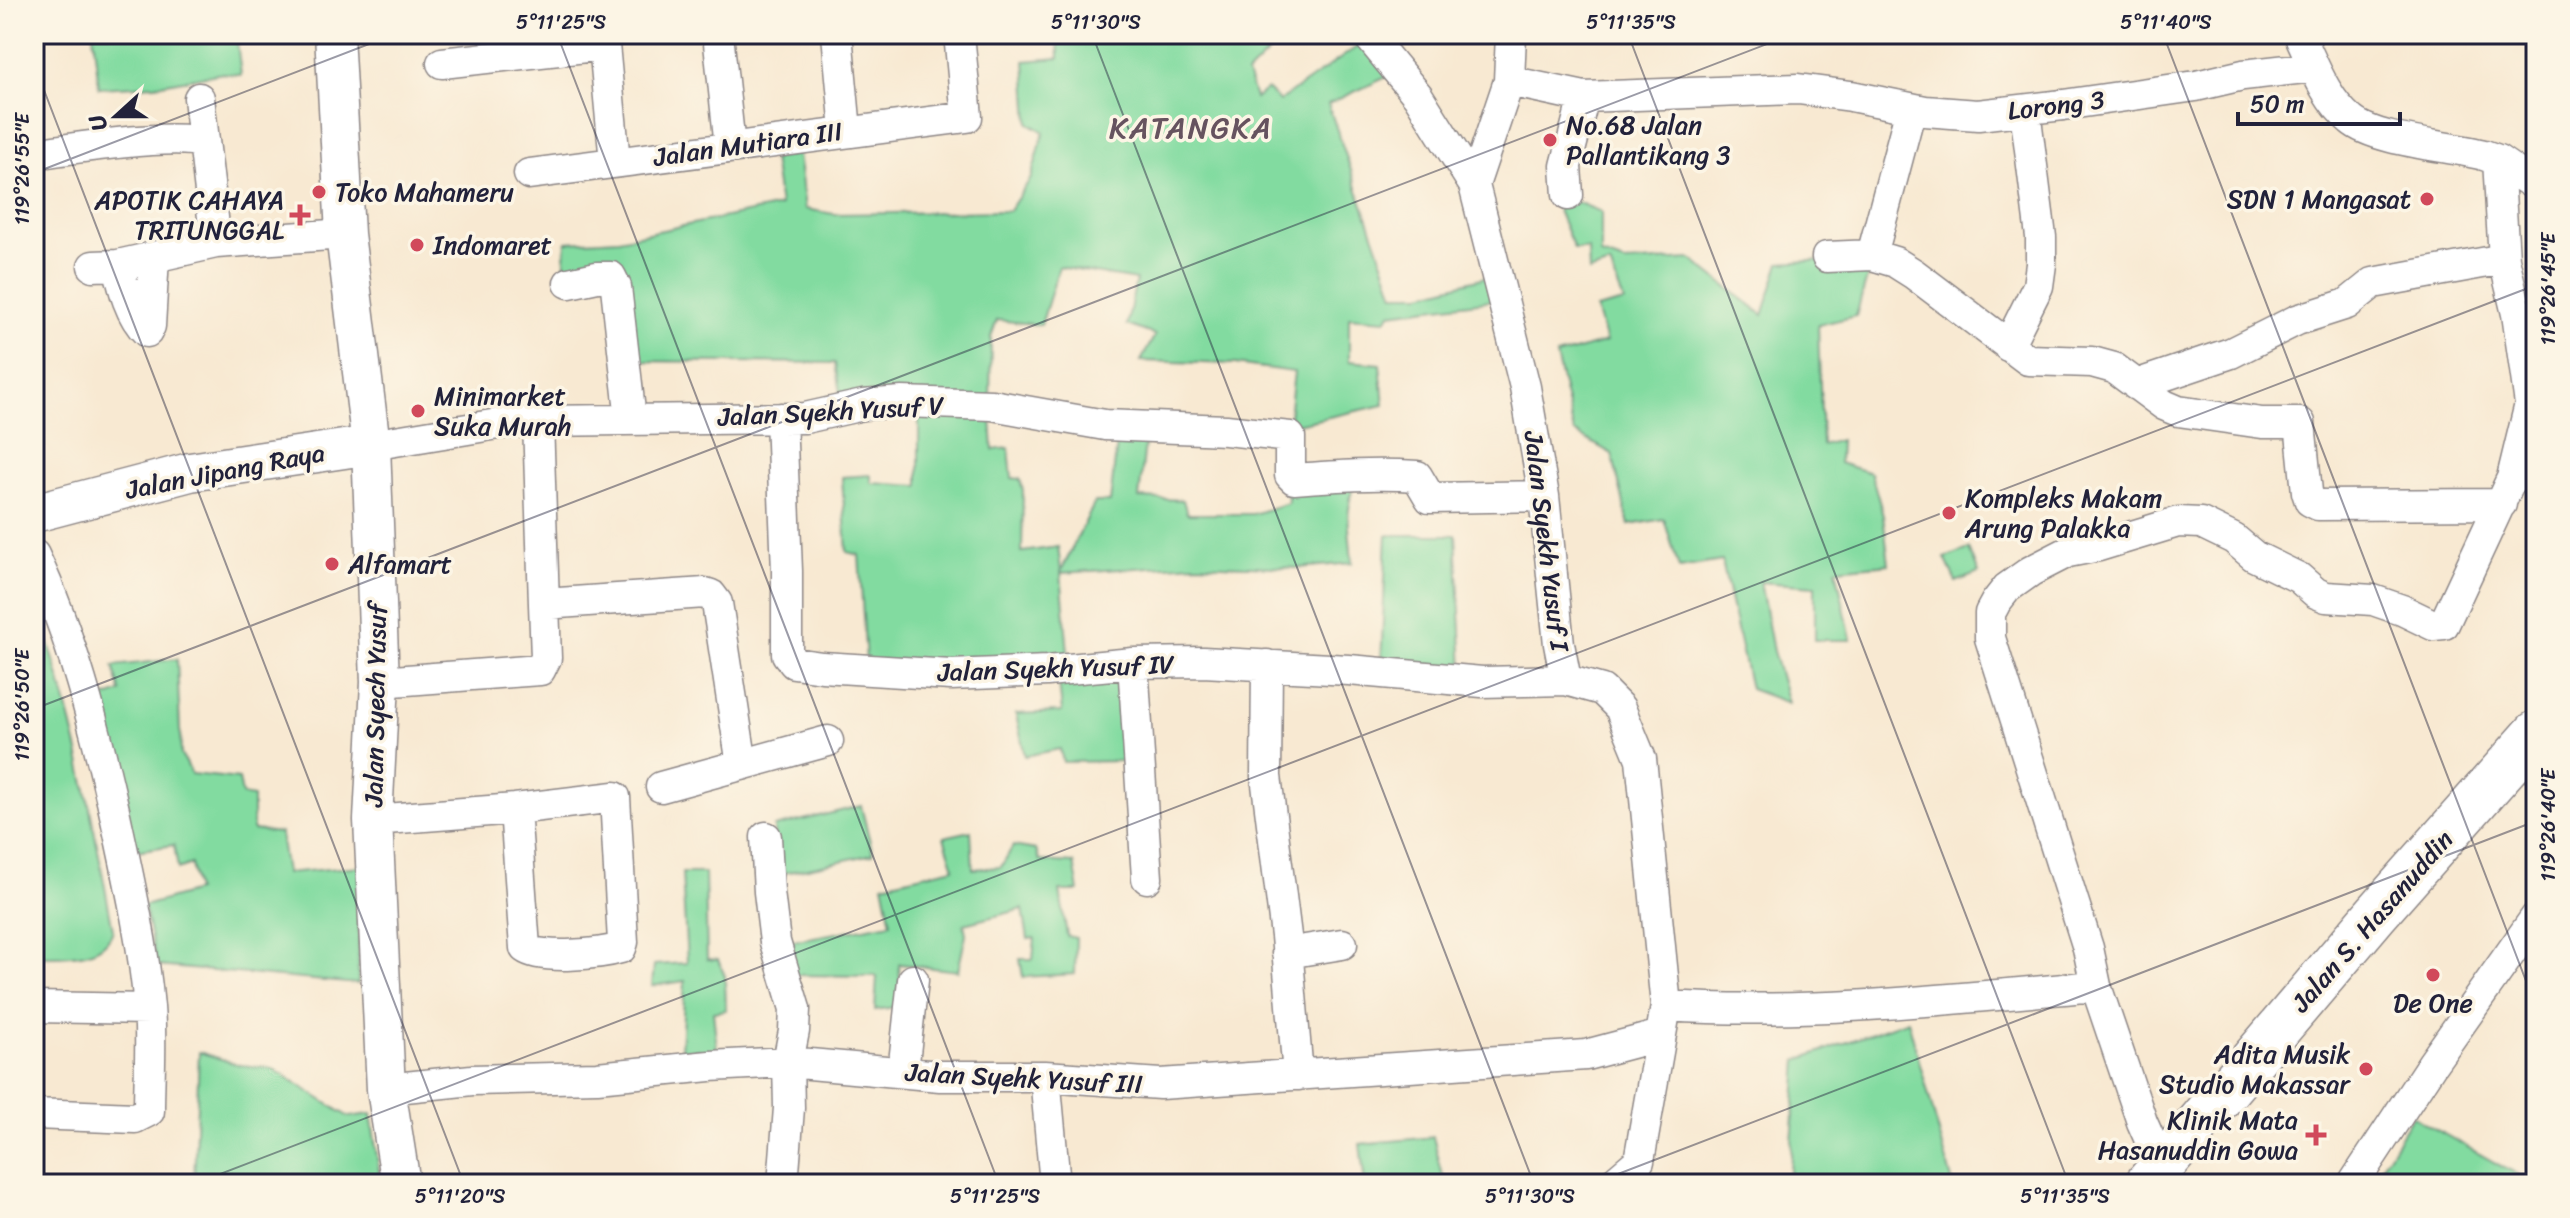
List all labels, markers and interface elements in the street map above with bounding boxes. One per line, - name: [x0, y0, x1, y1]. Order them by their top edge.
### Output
- text: 5°11'25"S: [516, 5, 606, 40]
- text: 5°11'30"S: [1051, 5, 1141, 40]
- text: 5°11'35"S: [1586, 5, 1676, 40]
- text: 5°11'40"S: [2120, 5, 2212, 40]
- north arrow: [76, 76, 156, 156]
- street label: Lorong 3: [2005, 76, 2107, 134]
- scale bar: [2238, 76, 2400, 126]
- text: 50 m: [2250, 83, 2305, 125]
- district label: KATANGKA: [1109, 101, 1273, 155]
- place label: No.68 Jalan Pallantikang 3: [1566, 102, 1731, 178]
- text: U: [76, 108, 119, 137]
- street label: Jalan Mutiara III: [650, 108, 845, 180]
- text: 119°26'55"E: [5, 111, 40, 225]
- marker: No.68 Jalan Pallantikang 3: [1541, 131, 1559, 149]
- place label: Toko Mahameru: [335, 169, 514, 215]
- place label: SDN 1 Mangasat: [2227, 176, 2411, 222]
- place label: APOTIK CAHAYA TRITUNGGAL: [94, 177, 284, 253]
- marker: Toko Mahameru: [310, 183, 328, 201]
- marker: SDN 1 Mangasat: [2418, 190, 2436, 208]
- marker: APOTIK CAHAYA TRITUNGGAL: [291, 206, 309, 224]
- place label: Indomaret: [432, 222, 552, 268]
- text: 119°26'45"E: [2531, 231, 2566, 345]
- marker: Indomaret: [408, 236, 426, 254]
- place label: Minimarket Suka Murah: [434, 373, 571, 449]
- street label: Jalan Syekh Yusuf V: [716, 382, 946, 440]
- marker: Minimarket Suka Murah: [409, 402, 427, 420]
- street label: Jalan Syekh Yusuf I: [1511, 427, 1584, 655]
- street label: Jalan Jipang Raya: [121, 429, 328, 513]
- place label: Kompleks Makam Arung Palakka: [1964, 475, 2162, 551]
- marker: Kompleks Makam Arung Palakka: [1940, 504, 1958, 522]
- place label: Alfamart: [347, 541, 452, 587]
- marker: Alfamart: [323, 555, 341, 573]
- street label: Jalan Syech Yusuf: [350, 599, 400, 808]
- street label: Jalan Syekh Yusuf IV: [936, 641, 1176, 695]
- text: 119°26'50"E: [5, 647, 40, 761]
- text: 119°26'40"E: [2531, 767, 2566, 881]
- street label: Jalan S. Hasanuddin: [2278, 819, 2465, 1024]
- marker: De One: [2424, 966, 2442, 984]
- place label: De One: [2393, 980, 2473, 1026]
- place label: Adita Musik Studio Makassar: [2159, 1031, 2351, 1107]
- street label: Jalan Syehk Yusuf III: [903, 1049, 1144, 1107]
- marker: Adita Musik Studio Makassar: [2357, 1060, 2375, 1078]
- place label: Klinik Mata Hasanuddin Gowa: [2098, 1097, 2298, 1173]
- marker: Klinik Mata Hasanuddin Gowa: [2305, 1124, 2327, 1146]
- text: 5°11'20"S: [415, 1179, 506, 1214]
- text: 5°11'25"S: [950, 1179, 1040, 1214]
- text: 5°11'30"S: [1485, 1179, 1575, 1214]
- text: 5°11'35"S: [2020, 1179, 2110, 1214]

